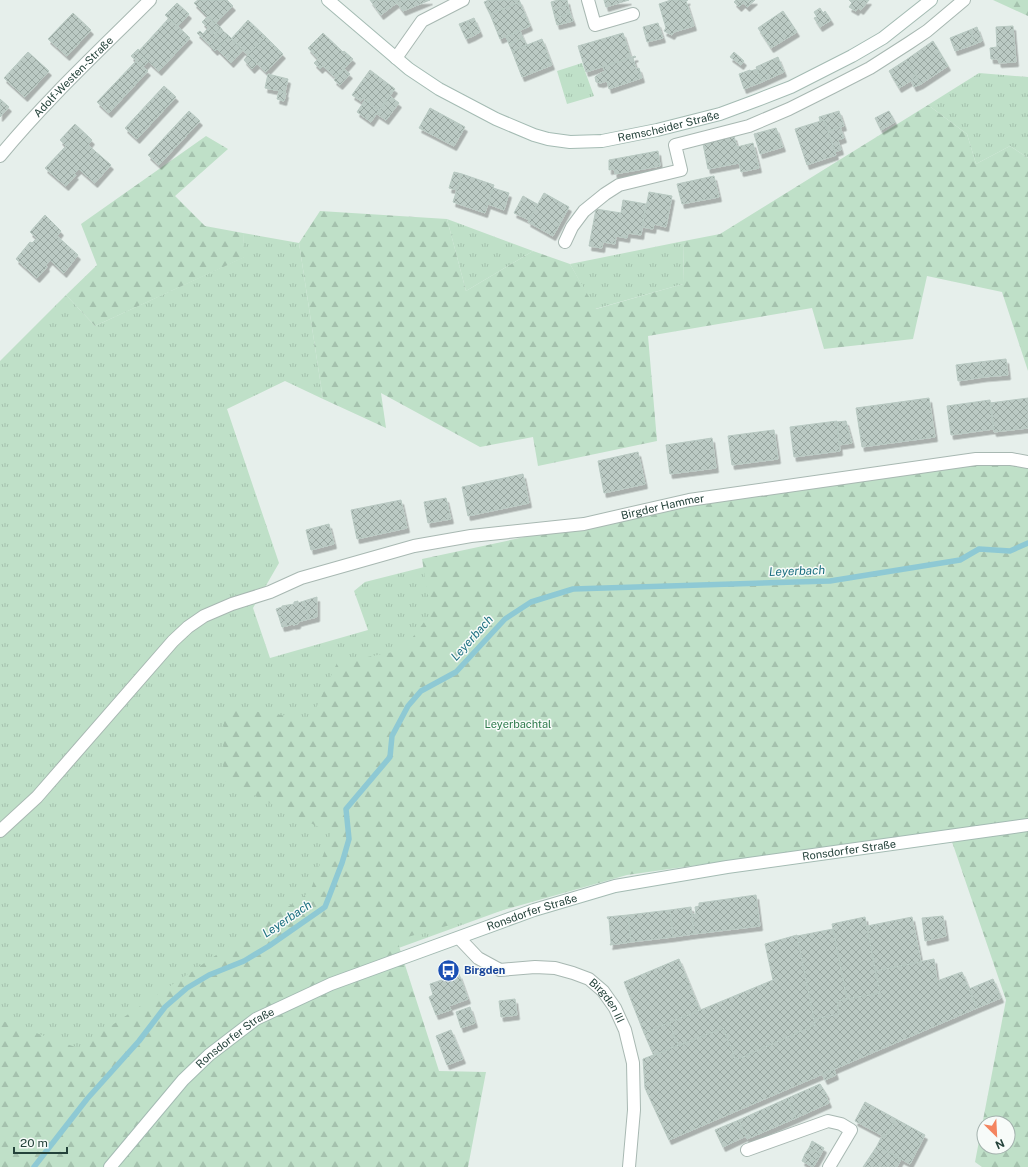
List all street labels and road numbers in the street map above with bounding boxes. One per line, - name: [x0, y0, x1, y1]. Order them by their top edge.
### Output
- street label: Adolf-Westen-Straße: [31, 34, 115, 119]
- street label: Remscheider Straße: [617, 108, 721, 144]
- street label: Birgder Hammer: [620, 492, 705, 521]
- street label: Ronsdorfer Straße: [801, 837, 897, 862]
- street label: Ronsdorfer Straße: [485, 892, 578, 933]
- street label: Birgden III: [587, 976, 627, 1024]
- street label: Ronsdorfer Straße: [193, 1005, 276, 1070]

